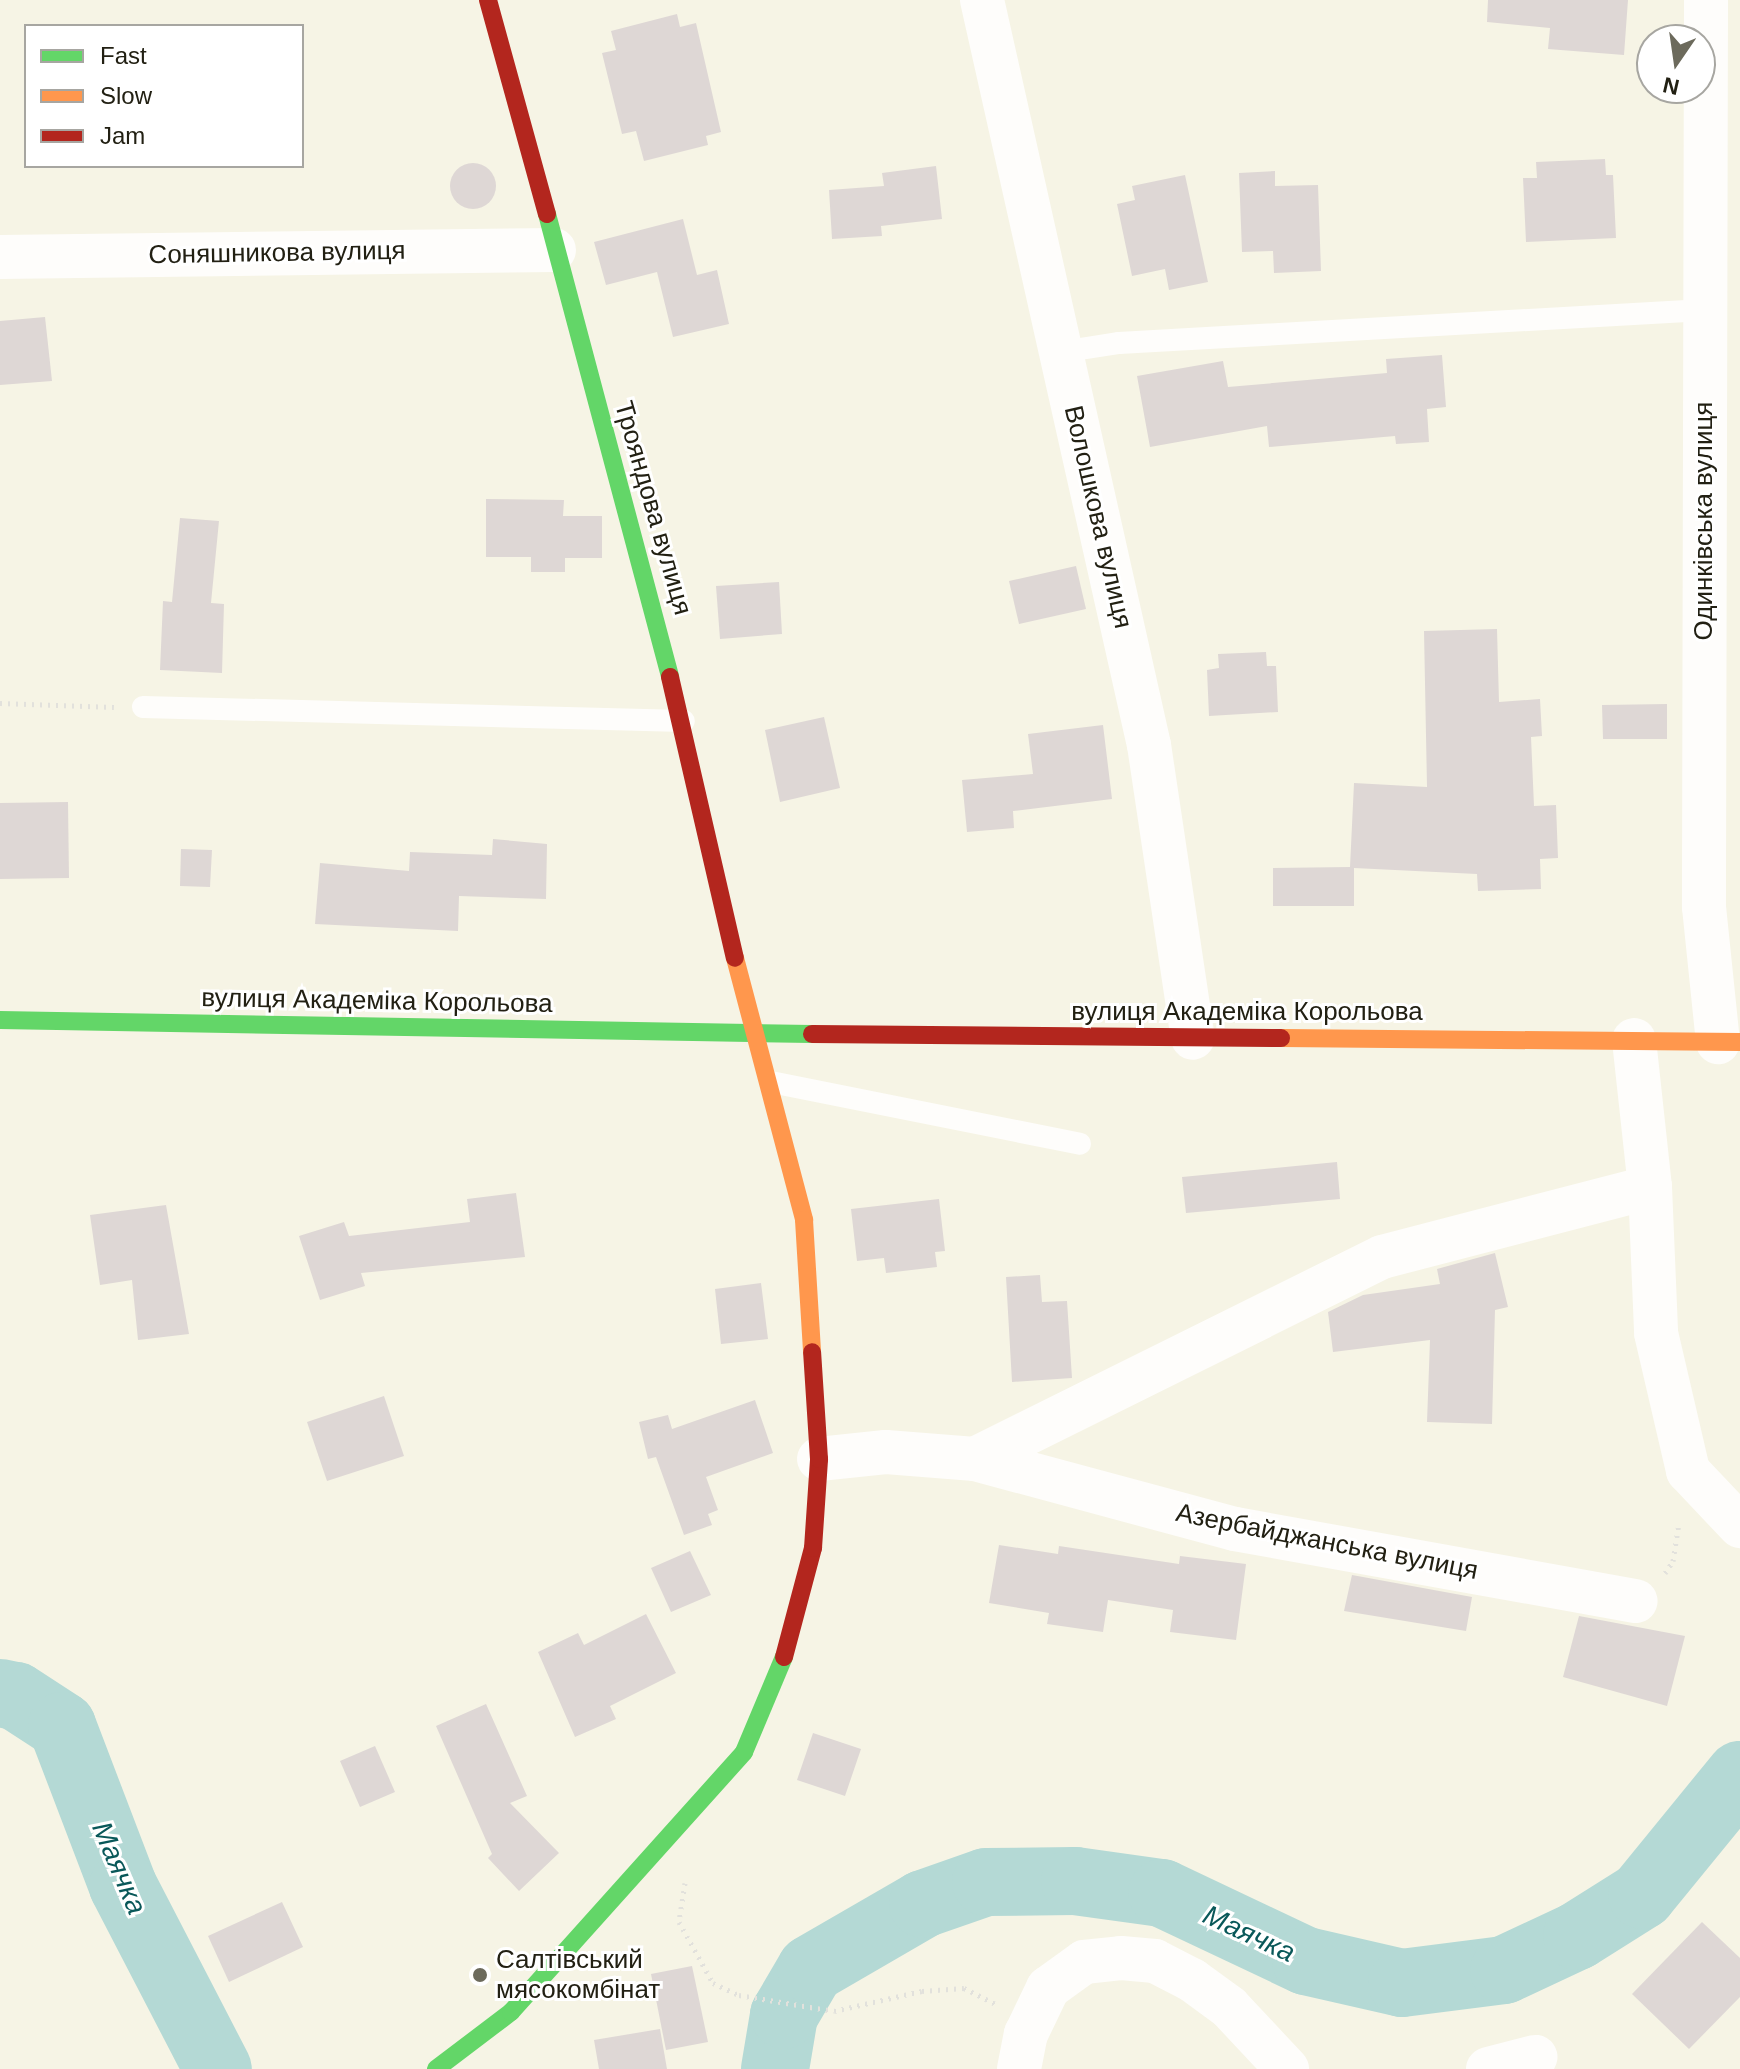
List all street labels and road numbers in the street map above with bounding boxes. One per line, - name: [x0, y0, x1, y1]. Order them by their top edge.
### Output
- street label: Соняшникова вулиця: [148, 235, 406, 271]
- street label: Трояндова вулиця: [608, 398, 698, 618]
- street label: Одинківська вулиця: [1688, 402, 1720, 640]
- street label: Волошкова вулиця: [1057, 403, 1139, 631]
- street label: вулиця Академіка Корольова: [201, 982, 553, 1020]
- street label: вулиця Академіка Корольова: [1071, 996, 1423, 1028]
- street label: Азербайджанська вулиця: [1173, 1497, 1481, 1587]

